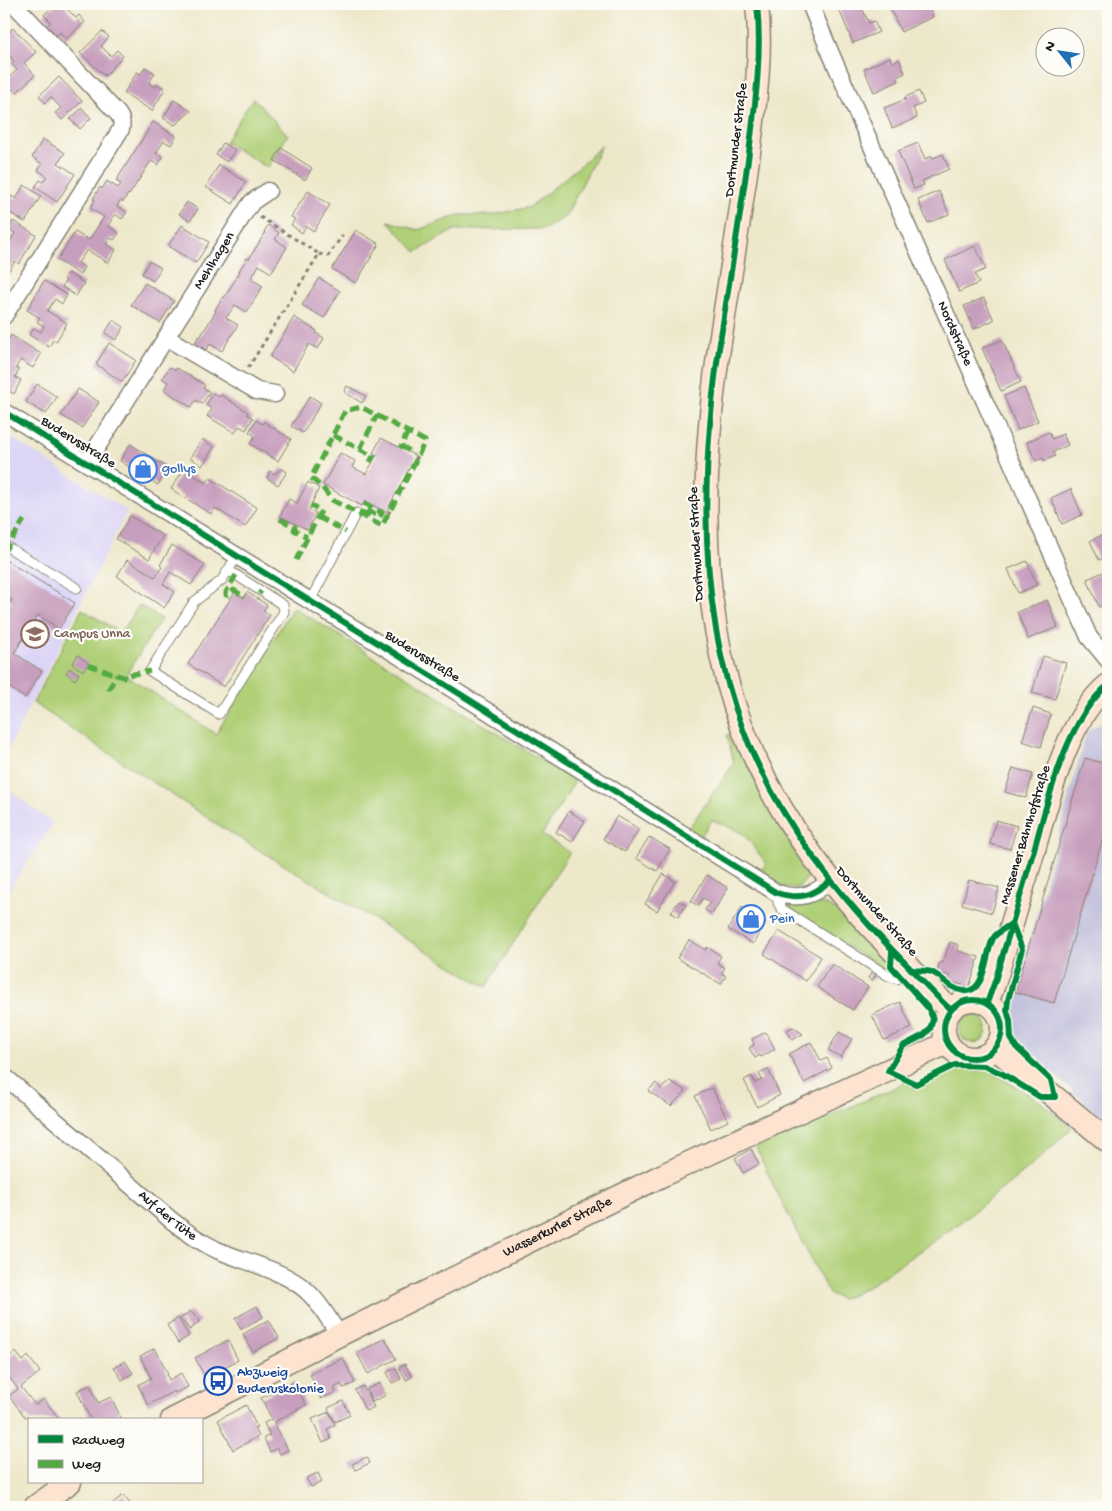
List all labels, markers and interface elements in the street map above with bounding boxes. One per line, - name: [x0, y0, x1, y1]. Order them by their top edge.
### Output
- north arrow: [1034, 28, 1084, 78]
- text: N: [1041, 39, 1061, 55]
- street label: Dortmunder Straße: [721, 81, 753, 199]
- street label: Mehlhagen: [190, 229, 239, 293]
- street label: Nordstraße: [933, 299, 977, 369]
- street label: Buderusstraße: [37, 413, 119, 473]
- shop icon: gollys: [128, 454, 158, 484]
- place label: gollys: [162, 461, 196, 478]
- street label: Dortmunder Straße: [685, 486, 709, 603]
- school or university icon: Campus Unna: [20, 619, 50, 649]
- place label: Campus Unna: [54, 626, 132, 643]
- street label: Buderusstraße: [381, 627, 463, 687]
- street label: Massener Bahnhofstraße: [997, 763, 1056, 907]
- street label: Dortmunder Straße: [831, 863, 921, 961]
- shop icon: Pein: [736, 904, 766, 934]
- place label: Pein: [769, 911, 795, 928]
- street label: Auf der Tüte: [134, 1187, 201, 1245]
- street label: Wasserkurler Straße: [500, 1193, 615, 1261]
- place label: Abzweig Buderuskolonie: [236, 1365, 324, 1398]
- bus stop icon: Abzweig Buderuskolonie: [203, 1366, 233, 1396]
- legend: [28, 1418, 202, 1484]
- text: Radweg: [72, 1432, 125, 1450]
- text: Weg: [72, 1456, 101, 1474]

